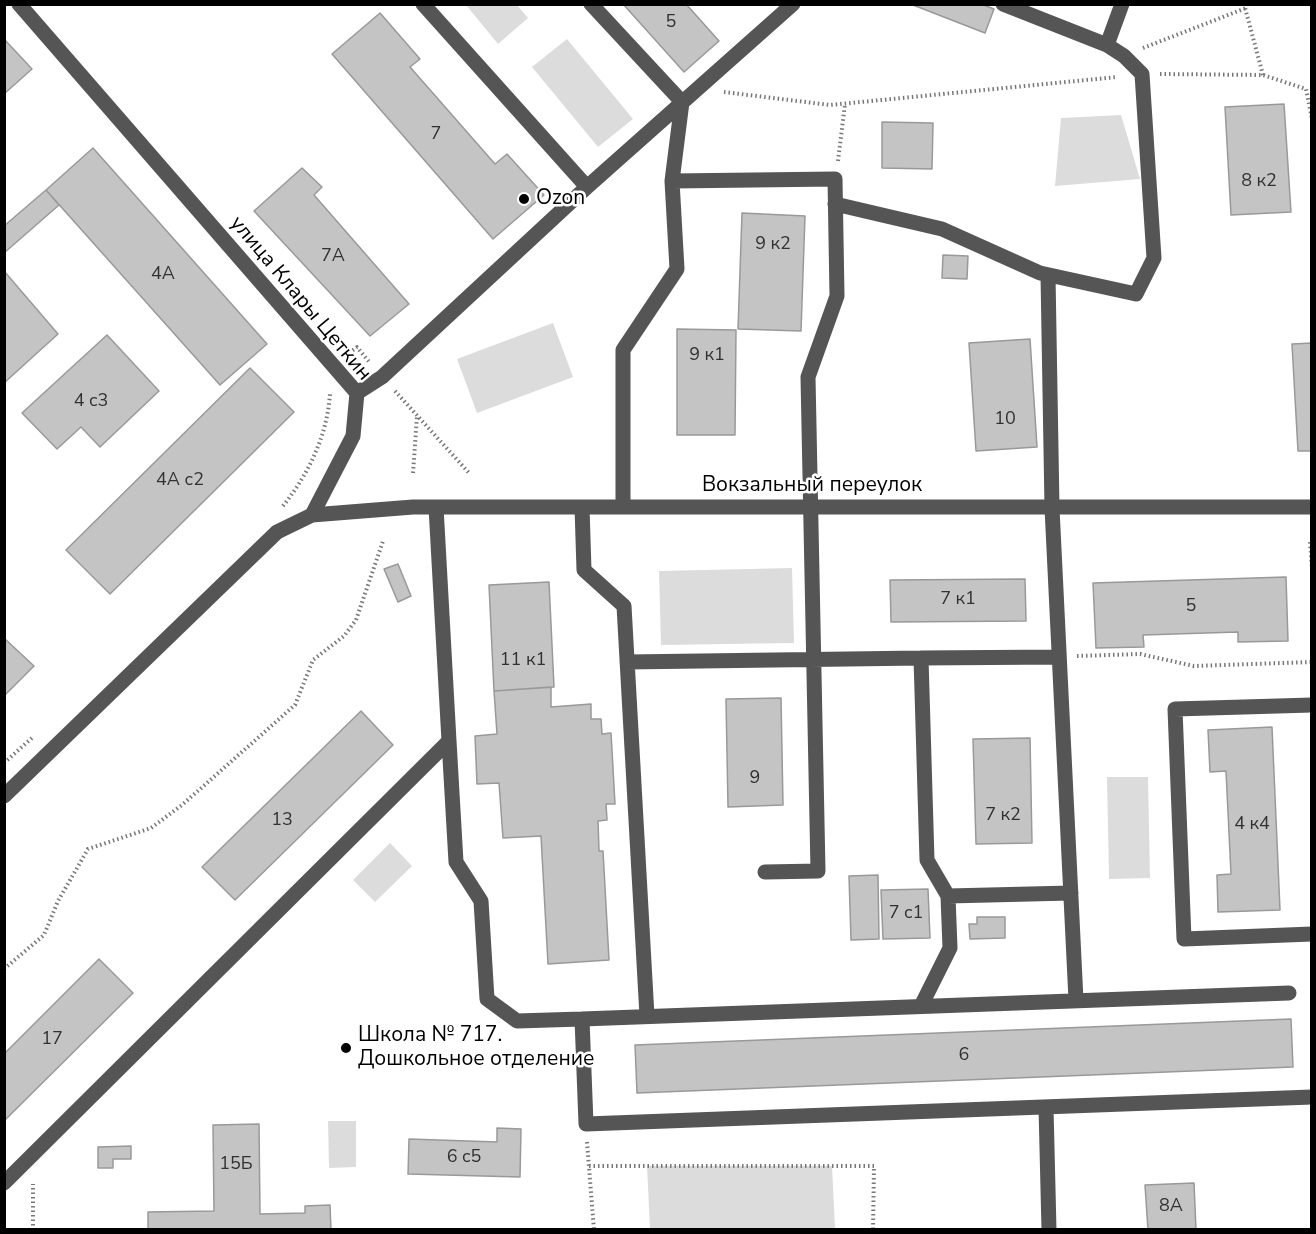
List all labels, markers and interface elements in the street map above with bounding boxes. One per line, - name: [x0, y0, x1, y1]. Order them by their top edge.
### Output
- house number: 5: [666, 12, 676, 34]
- house number: 7: [431, 124, 441, 146]
- house number: 8 к2: [1241, 171, 1277, 193]
- place label: Ozon: [536, 186, 585, 212]
- marker: Ozon: [517, 192, 531, 206]
- street label: улица Клары Цеткин: [224, 212, 376, 386]
- house number: 9 к2: [755, 234, 791, 256]
- house number: 7А: [321, 246, 345, 268]
- house number: 4А: [151, 264, 175, 286]
- house number: 9 к1: [689, 345, 725, 367]
- house number: 4 с3: [74, 391, 108, 413]
- house number: 10: [994, 409, 1016, 431]
- house number: 4А с2: [156, 470, 204, 492]
- street label: Вокзальный переулок: [702, 473, 922, 499]
- house number: 7 к1: [940, 589, 976, 611]
- house number: 5: [1186, 596, 1196, 618]
- house number: 11 к1: [500, 650, 546, 672]
- house number: 9: [750, 768, 760, 790]
- house number: 7 к2: [985, 805, 1021, 827]
- house number: 13: [271, 810, 293, 832]
- house number: 4 к4: [1234, 814, 1270, 836]
- house number: 7 с1: [889, 903, 923, 925]
- place label: Школа № 717. Дошкольное отделение: [358, 1023, 594, 1073]
- house number: 17: [41, 1029, 63, 1051]
- marker: Школа № 717. Дошкольное отделение: [339, 1041, 353, 1055]
- house number: 6: [959, 1045, 969, 1067]
- house number: 6 с5: [447, 1147, 481, 1169]
- house number: 15Б: [219, 1154, 253, 1176]
- house number: 8А: [1159, 1196, 1183, 1218]

